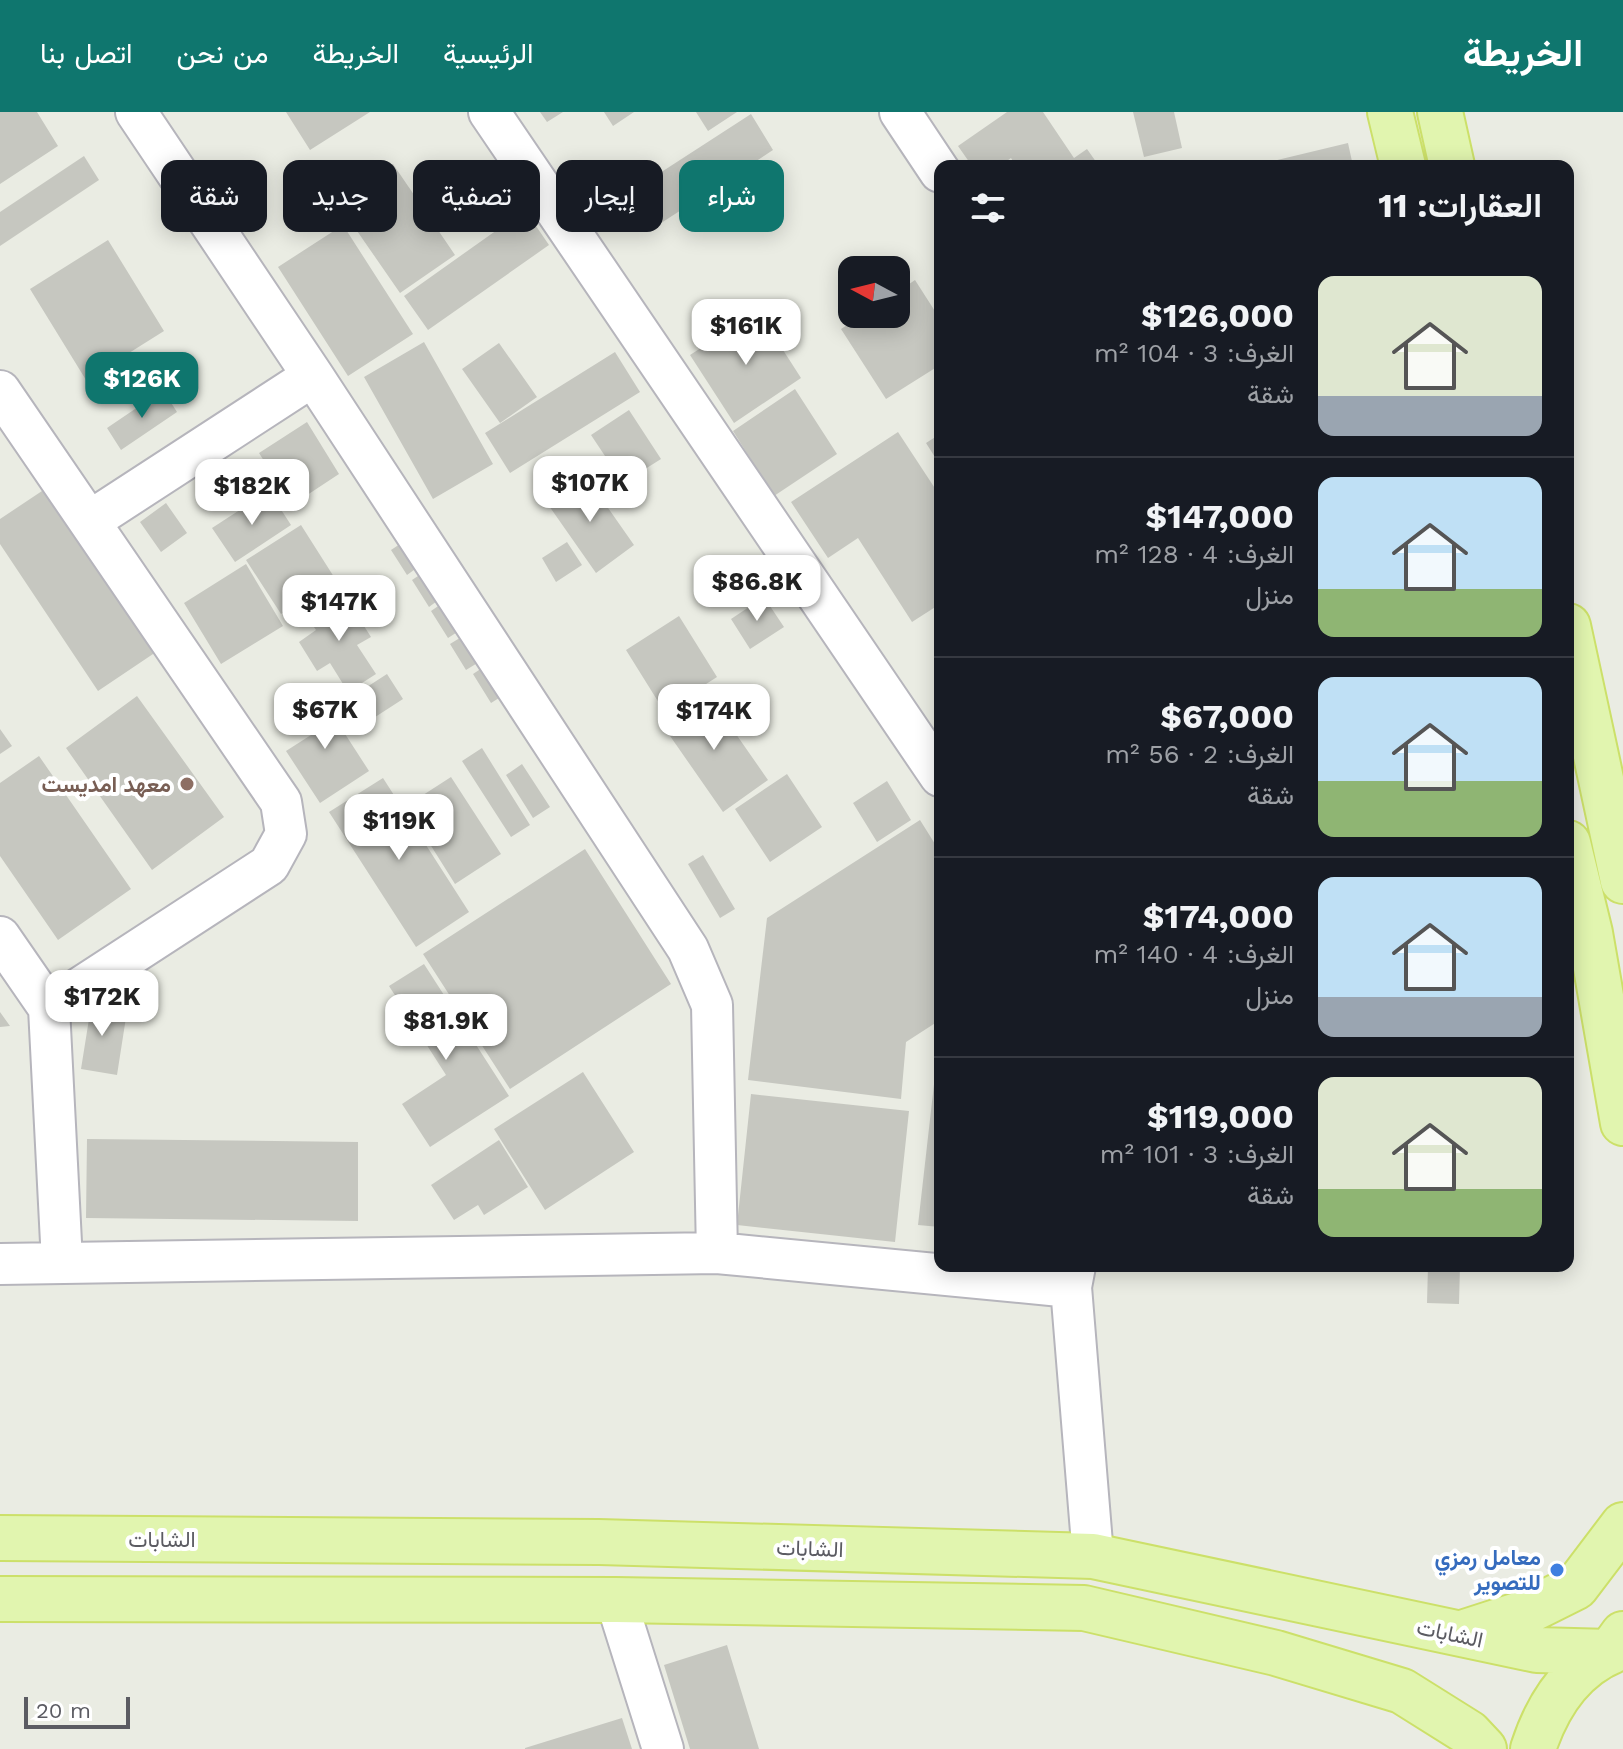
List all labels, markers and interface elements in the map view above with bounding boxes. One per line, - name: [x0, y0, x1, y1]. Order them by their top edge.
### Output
- text: الخريطة: [1463, 31, 1583, 75]
- text: اتصل بنا: [40, 37, 132, 70]
- text: من نحن: [176, 37, 268, 70]
- text: الخريطة: [312, 37, 399, 70]
- text: الرئيسية: [443, 37, 534, 70]
- chip: شقة: [161, 160, 267, 232]
- chip: جديد: [283, 160, 397, 232]
- chip: تصفية: [413, 160, 540, 232]
- chip: إيجار: [556, 160, 663, 232]
- chip: شراء: [679, 160, 784, 232]
- text: العقارات: 11: [1378, 185, 1542, 225]
- icon: filters: [966, 186, 1010, 230]
- north arrow: [838, 256, 910, 328]
- map controls: [838, 256, 910, 328]
- text: $126,000: [1141, 295, 1294, 335]
- pin: $161K: [690, 299, 802, 367]
- icon: home: [1382, 308, 1478, 404]
- text: $161K: [710, 310, 782, 340]
- text: الغرف: 3 · 104 m²: [1094, 338, 1294, 368]
- pin: $126K: [86, 352, 198, 420]
- text: $126K: [103, 363, 181, 393]
- text: شقة: [1247, 379, 1294, 409]
- pin: $107K: [534, 456, 646, 524]
- pin: $182K: [196, 459, 308, 527]
- text: $107K: [551, 467, 629, 497]
- text: $182K: [213, 470, 291, 500]
- text: $147,000: [1145, 496, 1294, 536]
- icon: home: [1382, 509, 1478, 605]
- text: الغرف: 4 · 128 m²: [1094, 539, 1294, 569]
- pin: $86.8K: [692, 555, 822, 623]
- text: $86.8K: [712, 566, 802, 596]
- pin: $147K: [283, 575, 395, 643]
- text: منزل: [1245, 580, 1294, 610]
- text: $147K: [300, 586, 378, 616]
- pin: $67K: [278, 683, 372, 751]
- pin: $174K: [658, 684, 770, 752]
- text: $67K: [292, 694, 358, 724]
- text: $174K: [676, 695, 752, 725]
- text: $67,000: [1160, 696, 1294, 736]
- icon: home: [1382, 709, 1478, 805]
- text: الغرف: 2 · 56 m²: [1105, 739, 1294, 769]
- place label: معهد امديست: [41, 772, 171, 798]
- marker: معهد امديست: [178, 775, 196, 793]
- text: شقة: [1247, 780, 1294, 810]
- pin: $119K: [343, 794, 455, 862]
- text: $119K: [362, 805, 436, 835]
- text: $174,000: [1143, 896, 1294, 936]
- icon: home: [1382, 909, 1478, 1005]
- text: الغرف: 4 · 140 m²: [1093, 939, 1294, 969]
- pin: $172K: [46, 970, 158, 1038]
- text: منزل: [1245, 980, 1294, 1010]
- text: $172K: [63, 981, 141, 1011]
- pin: $81.9K: [381, 994, 511, 1062]
- text: $81.9K: [403, 1005, 489, 1035]
- text: $119,000: [1147, 1096, 1294, 1136]
- icon: home: [1382, 1109, 1478, 1205]
- text: الغرف: 3 · 101 m²: [1100, 1139, 1294, 1169]
- text: شقة: [1247, 1180, 1294, 1210]
- street label: الشابات: [128, 1527, 196, 1552]
- street label: الشابات: [776, 1535, 844, 1562]
- place label: معامل رمزي للتصوير: [1434, 1545, 1541, 1596]
- marker: معامل رمزي للتصوير: [1548, 1561, 1566, 1579]
- street label: الشابات: [1414, 1614, 1485, 1653]
- scale bar: [24, 1693, 130, 1729]
- text: 20 m: [36, 1698, 91, 1723]

